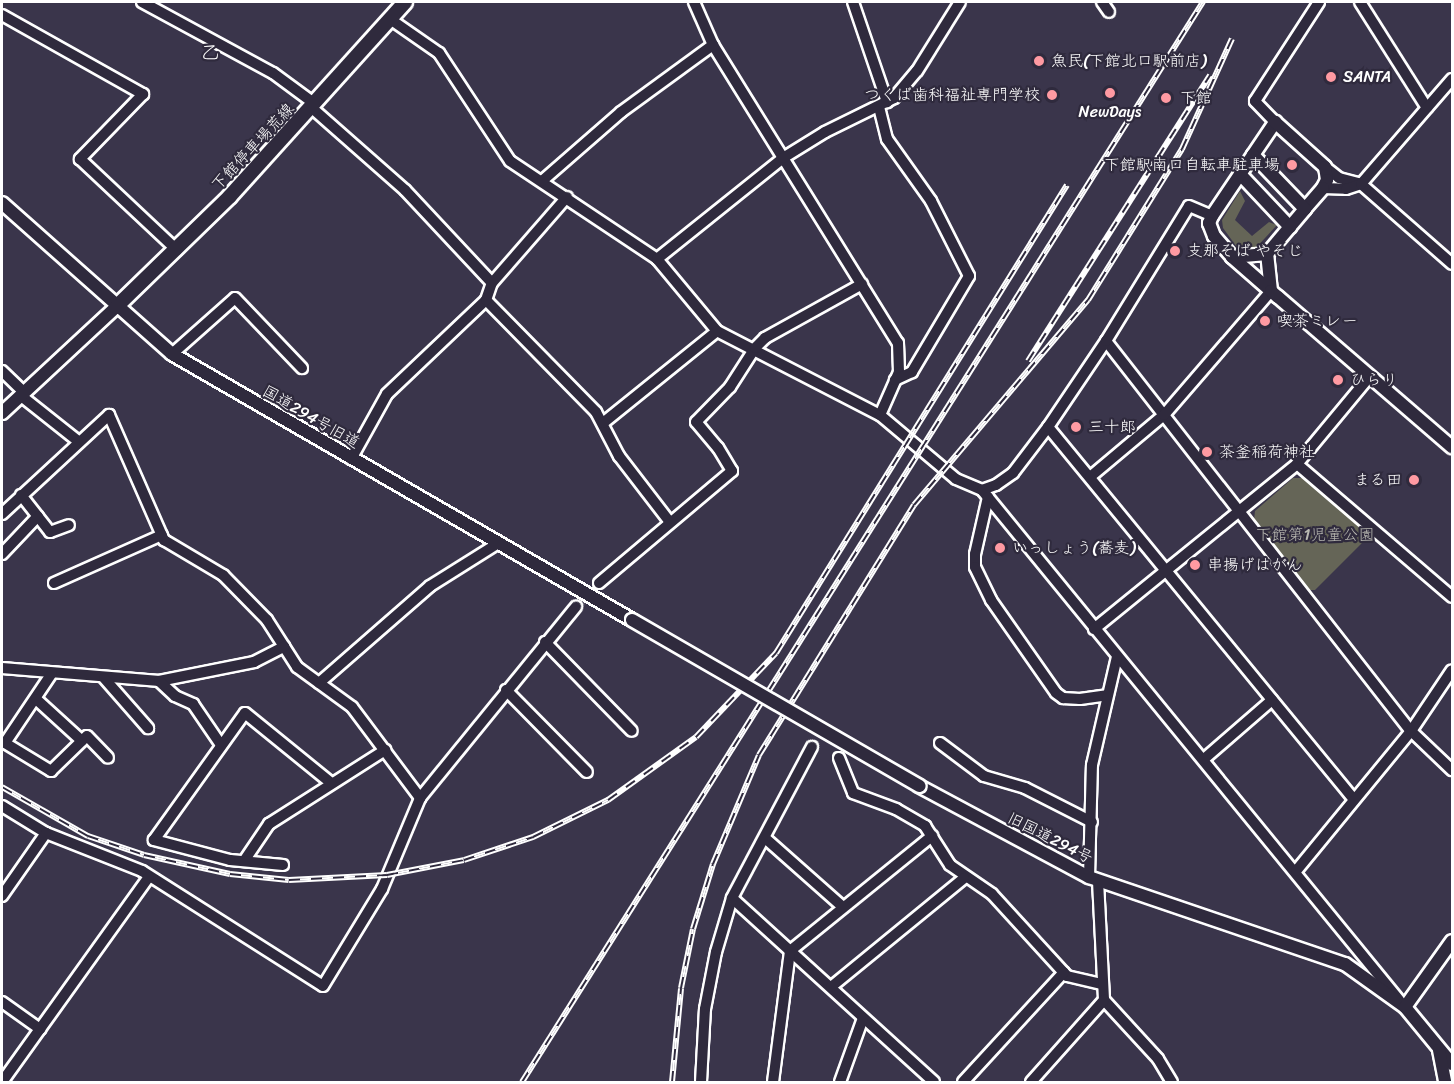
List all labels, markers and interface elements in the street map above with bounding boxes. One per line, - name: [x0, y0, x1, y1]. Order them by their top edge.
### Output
- district label: 乙: [200, 40, 220, 64]
- place label: 魚民(下館北口駅前店): [1051, 51, 1206, 71]
- marker: 魚民(下館北口駅前店): [1032, 54, 1046, 68]
- place label: SANTA: [1343, 67, 1391, 87]
- marker: SANTA: [1324, 70, 1338, 84]
- place label: つくば歯科福祉専門学校: [864, 85, 1040, 105]
- marker: NewDays: [1103, 86, 1117, 100]
- marker: つくば歯科福祉専門学校: [1045, 88, 1059, 102]
- place label: 下館: [1180, 88, 1212, 108]
- marker: 下館: [1157, 89, 1175, 107]
- street label: 下館停車場荒線: [208, 99, 298, 195]
- place label: NewDays: [1079, 102, 1141, 122]
- place label: 下館駅南口自転車駐車場: [1104, 155, 1280, 175]
- marker: 下館駅南口自転車駐車場: [1285, 158, 1299, 172]
- place label: 支那そば やそじ: [1187, 241, 1303, 261]
- marker: 支那そば やそじ: [1168, 244, 1182, 258]
- place label: 喫茶ミレー: [1277, 311, 1358, 331]
- marker: 喫茶ミレー: [1258, 314, 1272, 328]
- place label: ひらり: [1350, 370, 1398, 390]
- marker: ひらり: [1331, 373, 1345, 387]
- street label: 国道294号旧道: [259, 381, 363, 453]
- place label: 三十郎: [1088, 417, 1136, 437]
- marker: 三十郎: [1069, 420, 1083, 434]
- place label: 茶釜稲荷神社: [1219, 442, 1315, 462]
- marker: 茶釜稲荷神社: [1200, 445, 1214, 459]
- place label: まる田: [1354, 470, 1402, 490]
- marker: まる田: [1407, 473, 1421, 487]
- park label: 下館第1児童公園: [1256, 525, 1374, 545]
- place label: いっしょう(蕎麦): [1012, 538, 1135, 558]
- marker: いっしょう(蕎麦): [993, 541, 1007, 555]
- place label: 串揚げはがん: [1207, 555, 1303, 575]
- marker: 串揚げはがん: [1188, 558, 1202, 572]
- street label: 旧国道294号: [1004, 808, 1096, 868]

